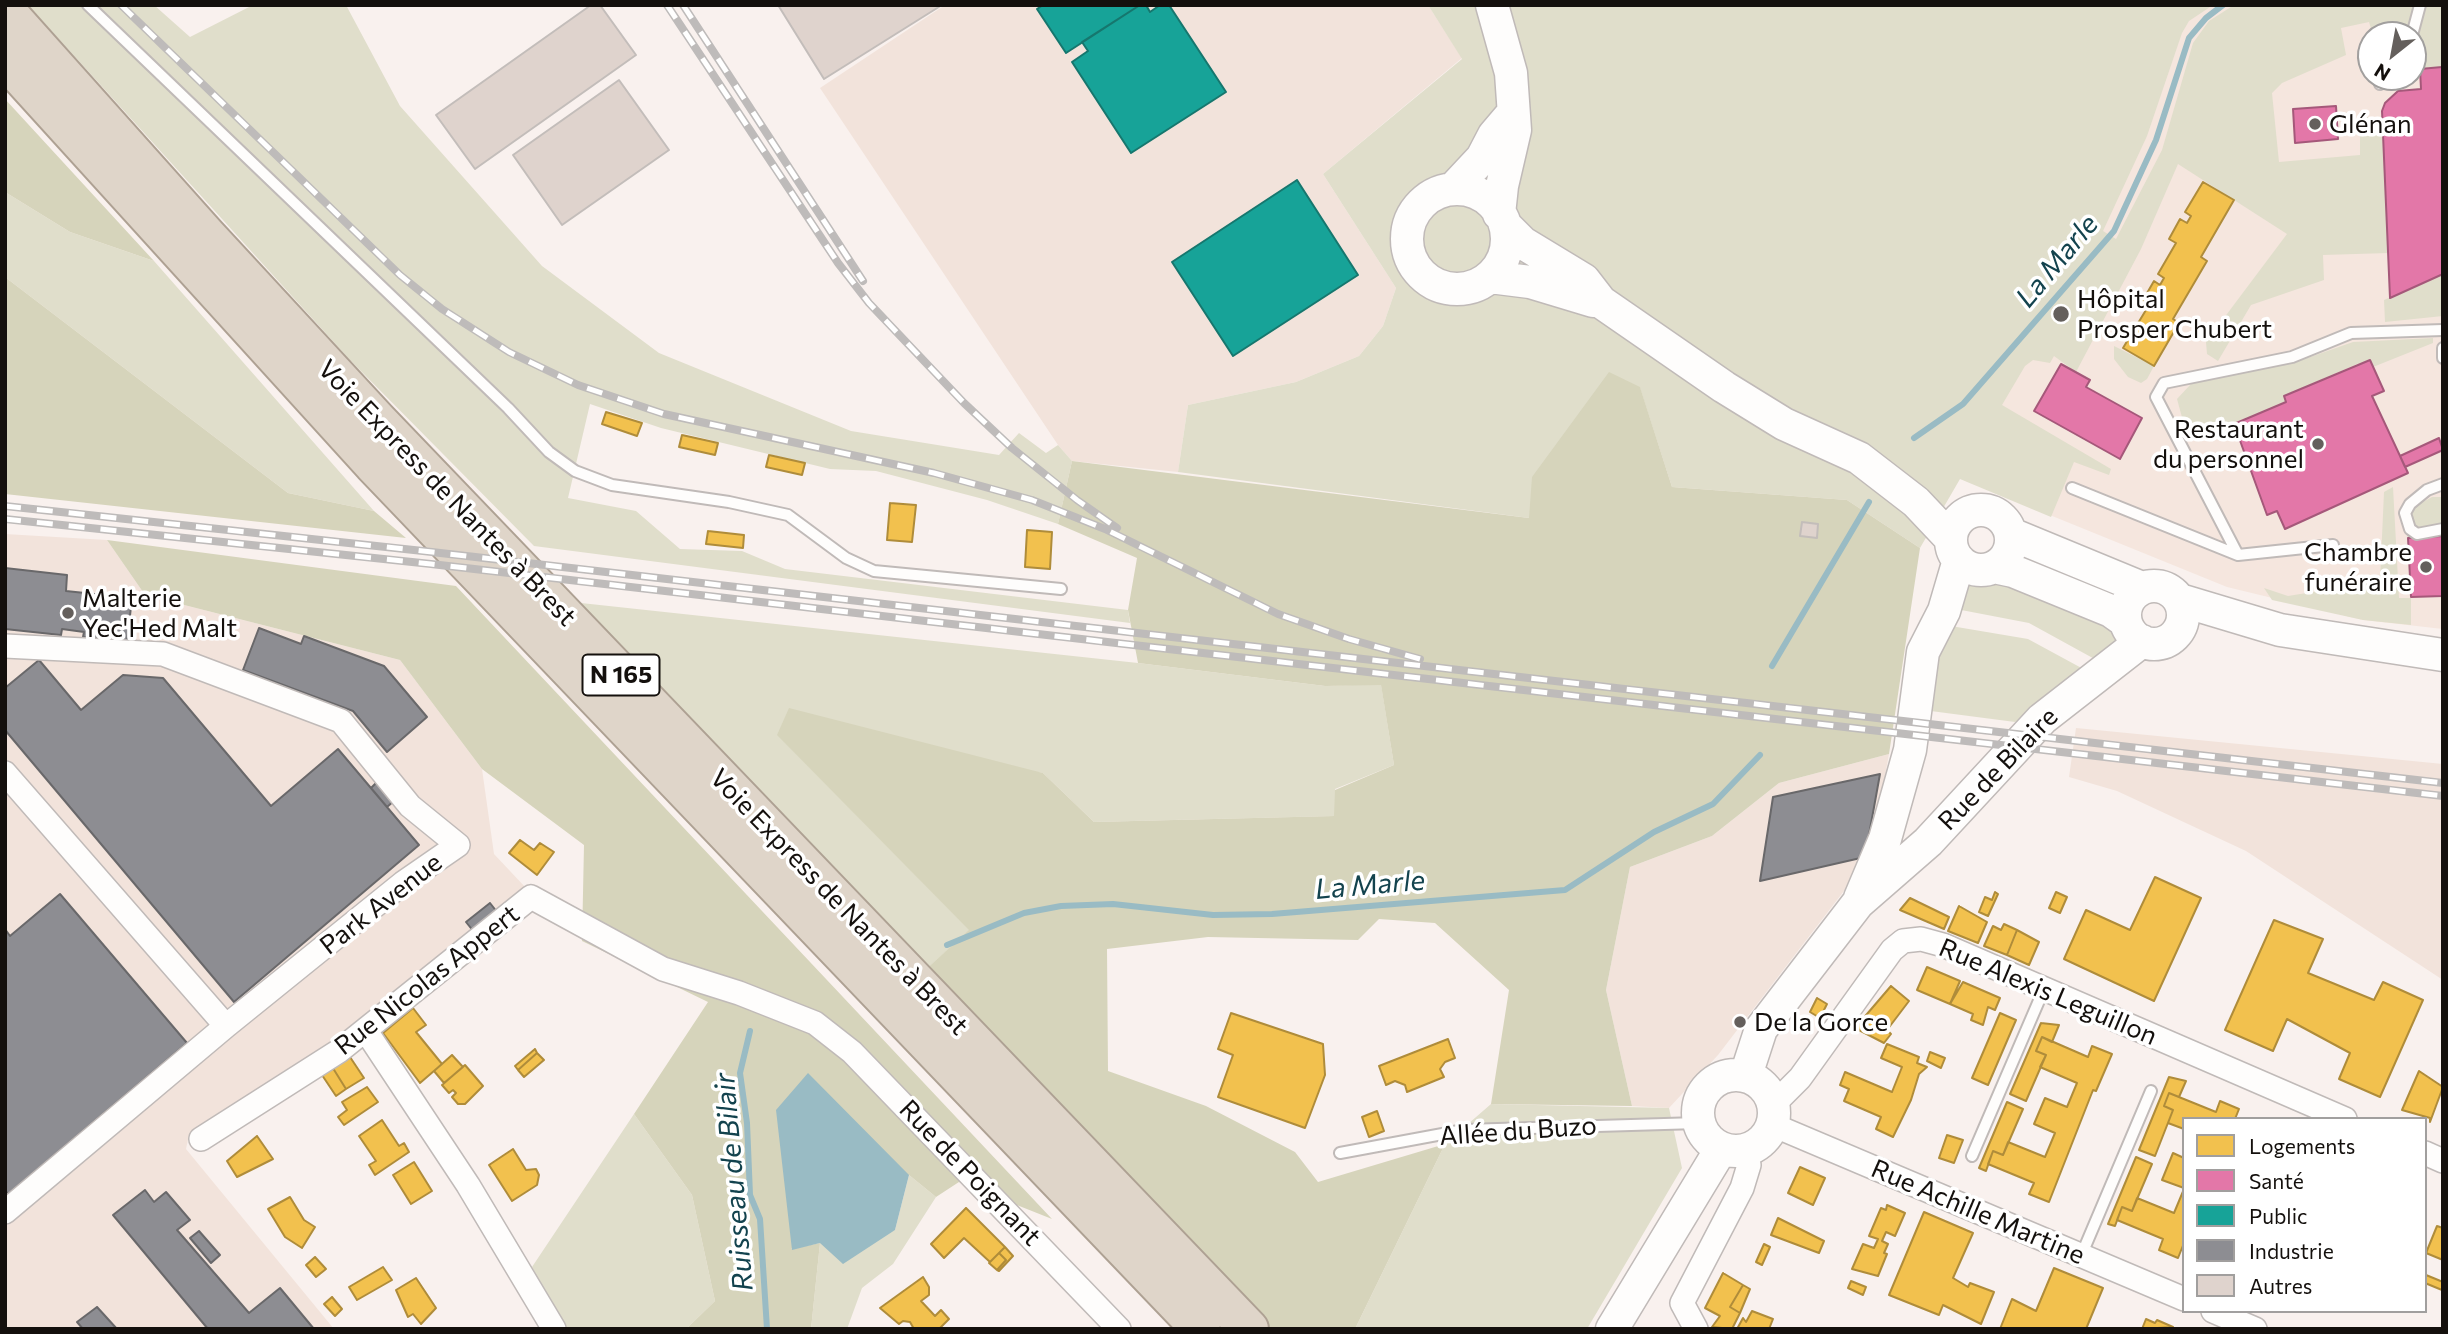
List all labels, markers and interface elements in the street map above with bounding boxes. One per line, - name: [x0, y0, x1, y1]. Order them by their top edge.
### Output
- north arrow: [2357, 21, 2427, 91]
- text: N: [2370, 59, 2394, 86]
- place label: Glénan: [2329, 108, 2412, 140]
- marker: Glénan: [2307, 116, 2323, 132]
- water label: La Marle: [2009, 208, 2105, 314]
- place label: Hôpital Prosper Chubert: [2077, 283, 2272, 344]
- marker: Hôpital Prosper Chubert: [2051, 304, 2071, 324]
- street label: Voie Express de Nantes à Brest: [311, 353, 583, 633]
- place label: Restaurant du personnel: [2153, 413, 2304, 474]
- marker: Restaurant du personnel: [2310, 436, 2326, 452]
- place label: Chambre funéraire: [2304, 536, 2412, 598]
- marker: Chambre funéraire: [2418, 559, 2434, 575]
- place label: Malterie Yec'Hed Malt: [82, 582, 237, 644]
- marker: Malterie Yec'Hed Malt: [60, 605, 76, 621]
- road number: N 165: [582, 654, 660, 696]
- street label: Rue de Bilaire: [1932, 701, 2064, 837]
- street label: Voie Express de Nantes à Brest: [703, 762, 975, 1042]
- street label: Park Avenue: [314, 847, 448, 961]
- water label: La Marle: [1314, 863, 1426, 907]
- street label: Rue Nicolas Appert: [328, 898, 526, 1062]
- street label: Rue Alexis Leguillon: [1934, 932, 2162, 1052]
- place label: De la Gorce: [1754, 1006, 1888, 1038]
- marker: De la Gorce: [1732, 1014, 1748, 1030]
- water label: Ruisseau de Bilair: [708, 1071, 760, 1293]
- street label: Rue de Poignant: [893, 1094, 1047, 1252]
- street label: Allée du Buzo: [1438, 1110, 1598, 1152]
- legend: [2182, 1117, 2427, 1313]
- text: Logements: [2249, 1133, 2355, 1158]
- street label: Rue Achille Martine: [1867, 1153, 2089, 1271]
- text: Santé: [2249, 1168, 2304, 1193]
- text: Public: [2249, 1203, 2307, 1228]
- text: Industrie: [2249, 1238, 2334, 1263]
- text: Autres: [2249, 1273, 2312, 1298]

